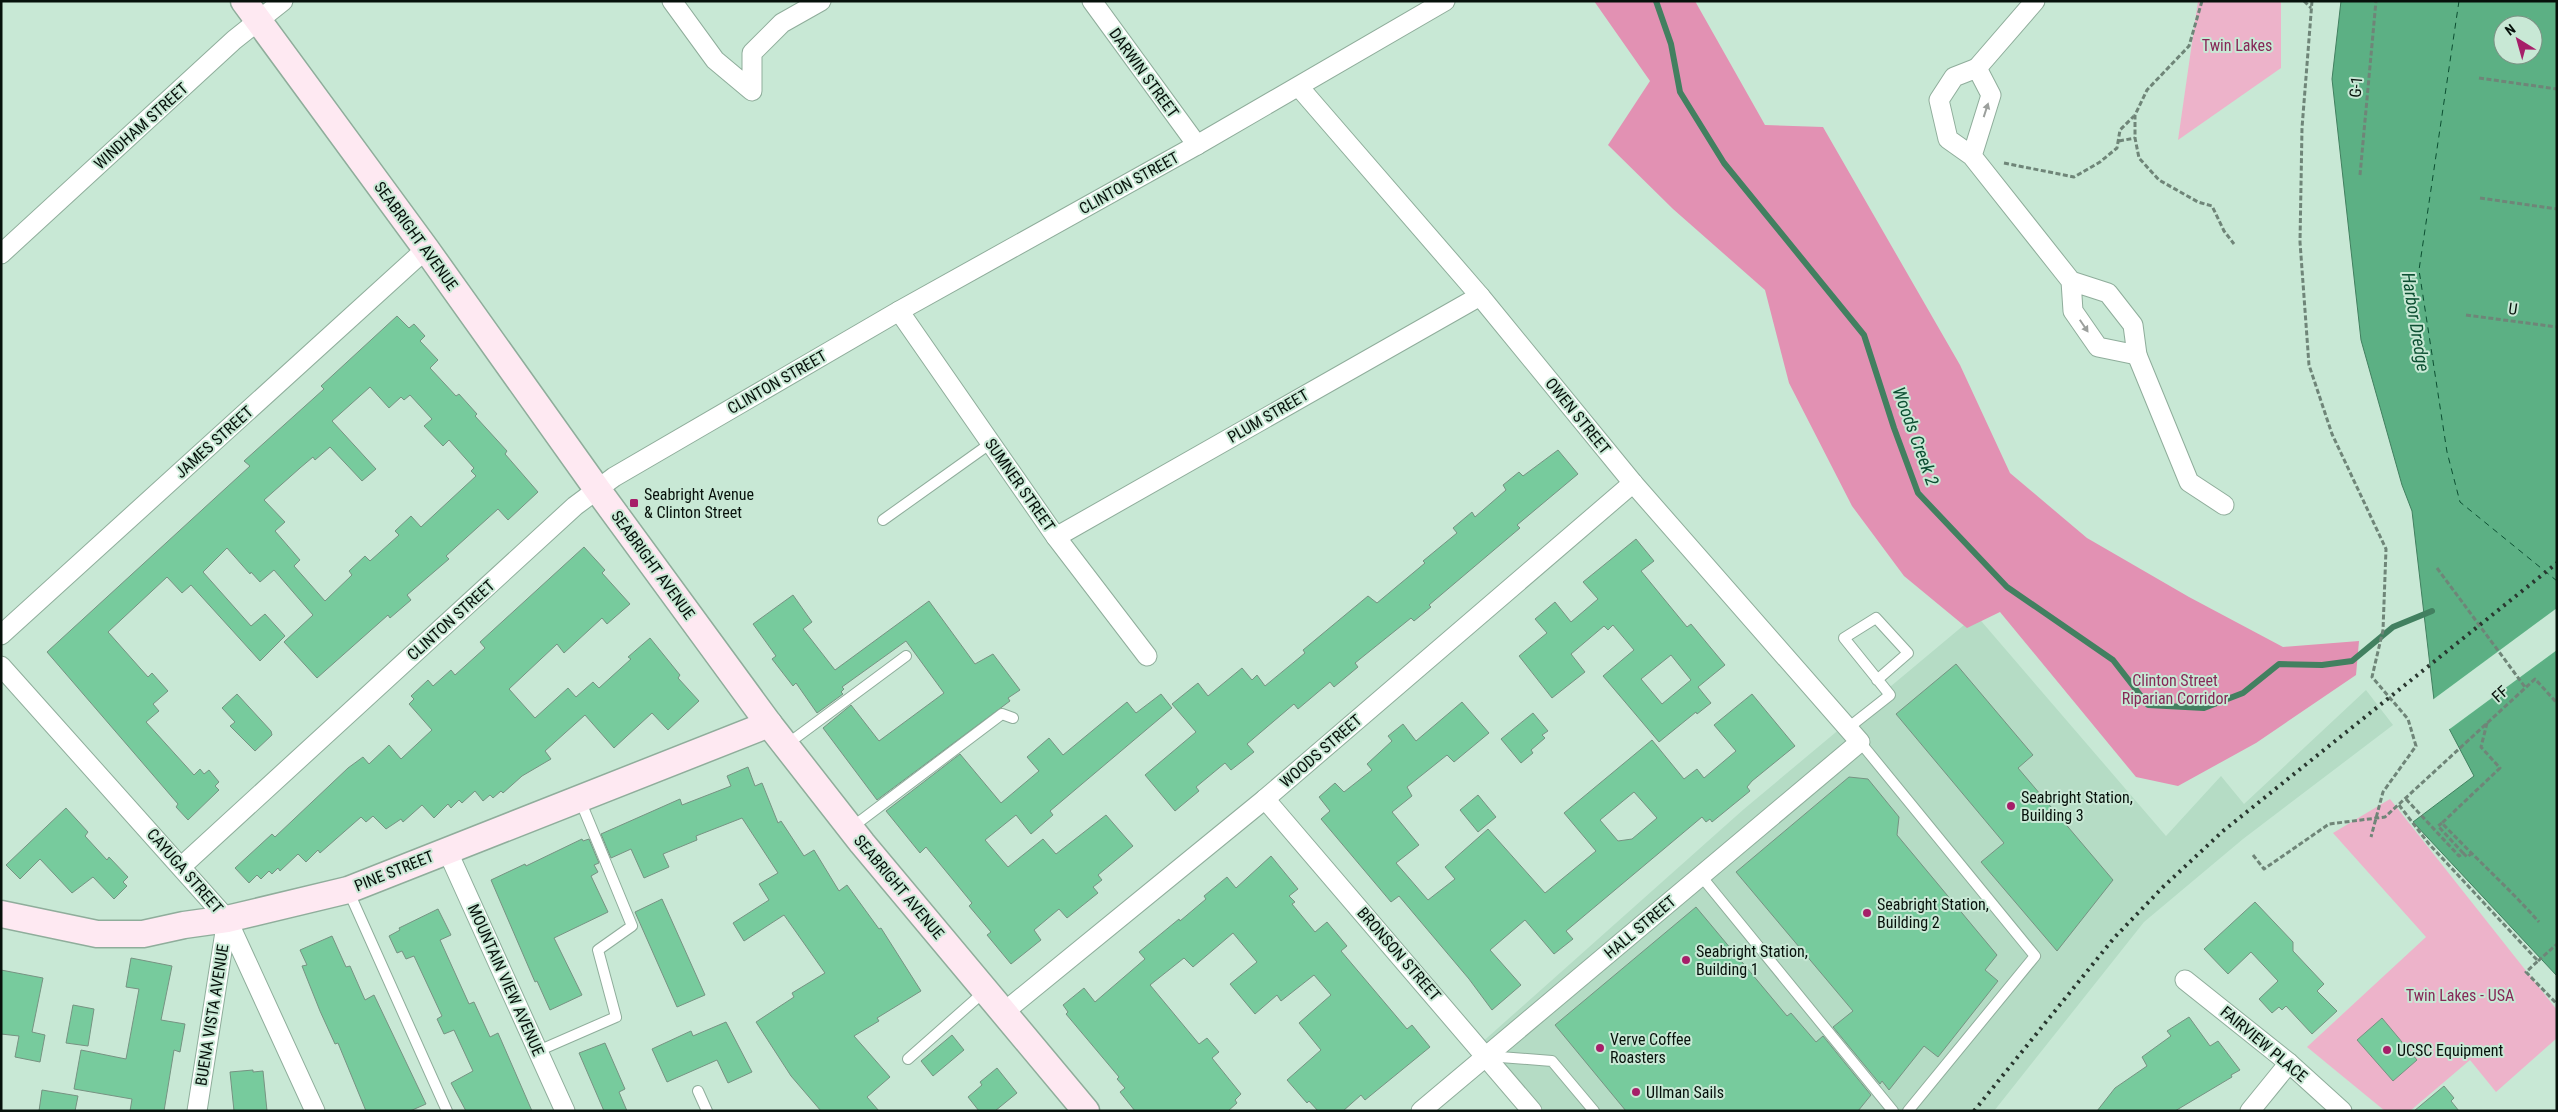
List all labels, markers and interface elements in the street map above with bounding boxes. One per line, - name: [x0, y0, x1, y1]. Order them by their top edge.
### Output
- north arrow: [2493, 15, 2543, 65]
- text: N: [2502, 21, 2518, 39]
- street label: DARWIN STREET: [1105, 25, 1183, 121]
- park label: Twin Lakes: [2202, 36, 2272, 55]
- street label: G-1: [2346, 76, 2366, 98]
- street label: WINDHAM STREET: [90, 79, 192, 173]
- one-way arrow: [1983, 102, 1991, 117]
- street label: CLINTON STREET: [1076, 148, 1182, 218]
- street label: SEABRIGHT AVENUE: [370, 178, 462, 294]
- water label: Harbor Dredge: [2398, 271, 2434, 373]
- street label: U: [2507, 299, 2519, 319]
- one-way arrow: [2079, 319, 2089, 333]
- street label: CLINTON STREET: [724, 346, 830, 418]
- street label: OWEN STREET: [1541, 374, 1615, 458]
- water label: Woods Creek 2: [1888, 384, 1944, 488]
- street label: PLUM STREET: [1224, 385, 1312, 447]
- street label: JAMES STREET: [171, 402, 257, 482]
- street label: SUMNER STREET: [981, 435, 1059, 535]
- place label: Seabright Avenue & Clinton Street: [644, 485, 754, 522]
- marker: Seabright Avenue & Clinton Street: [628, 497, 640, 509]
- street label: SEABRIGHT AVENUE: [607, 507, 699, 623]
- street label: CLINTON STREET: [403, 576, 499, 664]
- park label: Clinton Street Riparian Corridor: [2122, 671, 2228, 708]
- street label: FF: [2488, 682, 2512, 706]
- street label: WOODS STREET: [1276, 710, 1366, 792]
- place label: Seabright Station, Building 3: [2021, 788, 2133, 825]
- marker: Seabright Station, Building 3: [2005, 800, 2017, 812]
- street label: CAYUGA STREET: [143, 825, 227, 917]
- street label: SEABRIGHT AVENUE: [850, 831, 948, 943]
- street label: PINE STREET: [352, 846, 436, 896]
- street label: HALL STREET: [1600, 892, 1680, 962]
- place label: Seabright Station, Building 2: [1877, 895, 1989, 932]
- street label: MOUNTAIN VIEW AVENUE: [464, 901, 548, 1059]
- street label: BRONSON STREET: [1353, 903, 1445, 1005]
- marker: Seabright Station, Building 2: [1861, 907, 1873, 919]
- place label: Seabright Station, Building 1: [1696, 942, 1808, 979]
- street label: BUENA VISTA AVENUE: [191, 943, 233, 1087]
- marker: Seabright Station, Building 1: [1680, 954, 1692, 966]
- park label: Twin Lakes - USA: [2406, 986, 2514, 1005]
- street label: FAIRVIEW PLACE: [2217, 1002, 2311, 1086]
- place label: Verve Coffee Roasters: [1610, 1030, 1691, 1067]
- place label: UCSC Equipment: [2397, 1041, 2504, 1060]
- marker: Verve Coffee Roasters: [1594, 1042, 1606, 1054]
- marker: UCSC Equipment: [2381, 1044, 2393, 1056]
- place label: Ullman Sails: [1646, 1083, 1724, 1102]
- marker: Ullman Sails: [1630, 1086, 1642, 1098]

